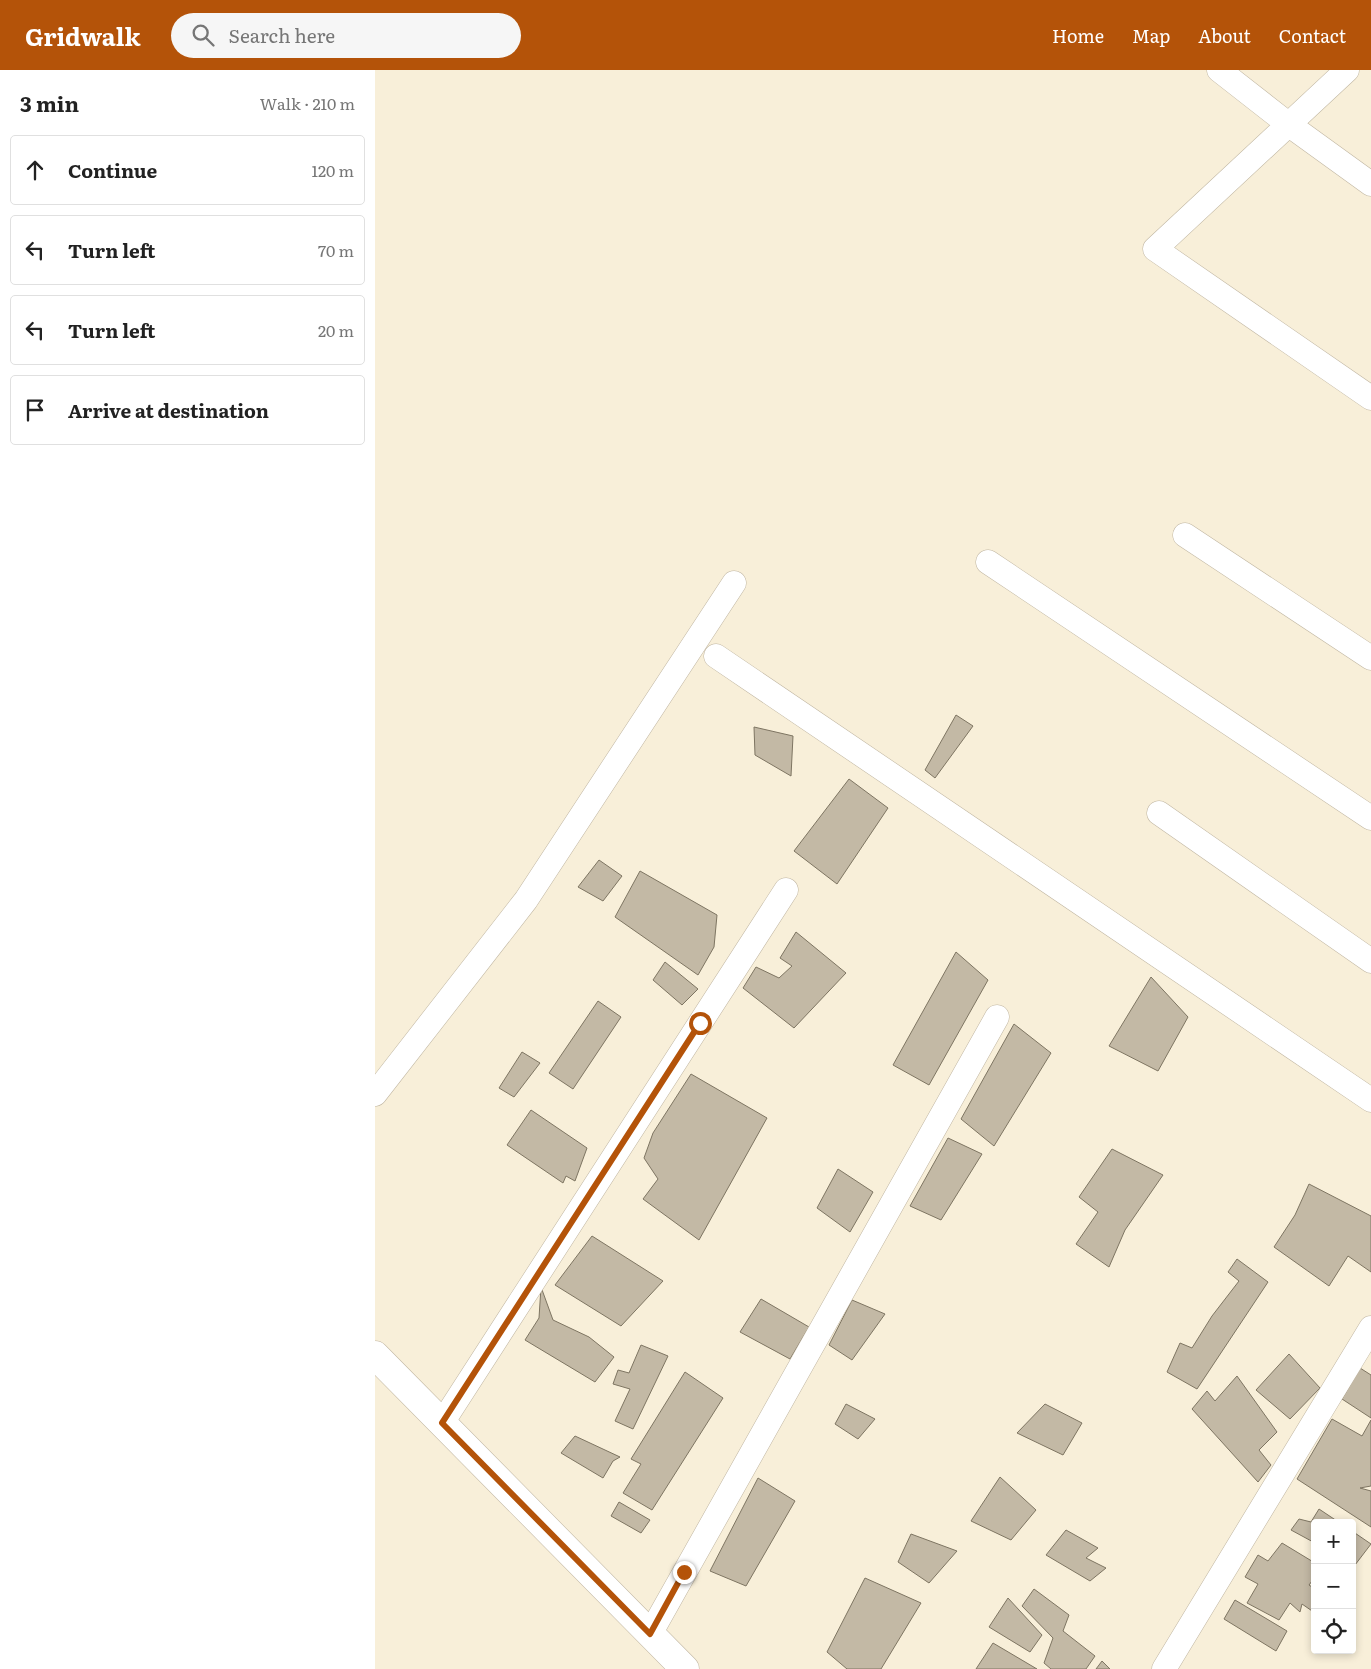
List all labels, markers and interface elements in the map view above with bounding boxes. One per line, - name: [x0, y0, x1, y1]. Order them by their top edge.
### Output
- search box: [171, 13, 521, 58]
- text: Gridwalk: [25, 18, 141, 53]
- icon: search: [189, 21, 217, 49]
- text: Search here: [229, 21, 335, 49]
- text: Home: [1052, 22, 1104, 49]
- text: Map: [1132, 22, 1170, 49]
- text: About: [1198, 22, 1251, 49]
- text: Contact: [1279, 22, 1346, 49]
- text: 3 min: [20, 87, 79, 118]
- text: Walk · 210 m: [260, 91, 355, 115]
- icon: ahead: [21, 156, 49, 184]
- text: Continue: [68, 156, 157, 184]
- text: 120 m: [311, 158, 354, 182]
- icon: left: [21, 236, 49, 264]
- text: Turn left: [68, 236, 155, 264]
- text: 70 m: [318, 238, 354, 262]
- icon: left: [21, 316, 49, 344]
- text: Turn left: [68, 316, 155, 344]
- text: 20 m: [318, 318, 354, 342]
- icon: arrive: [21, 396, 49, 424]
- text: Arrive at destination: [68, 396, 269, 424]
- route start: [689, 1012, 712, 1035]
- map controls: [1311, 1519, 1356, 1654]
- button: +: [1311, 1519, 1356, 1564]
- route end: [673, 1561, 696, 1584]
- button: −: [1311, 1564, 1356, 1609]
- button: locate: [1311, 1609, 1356, 1654]

